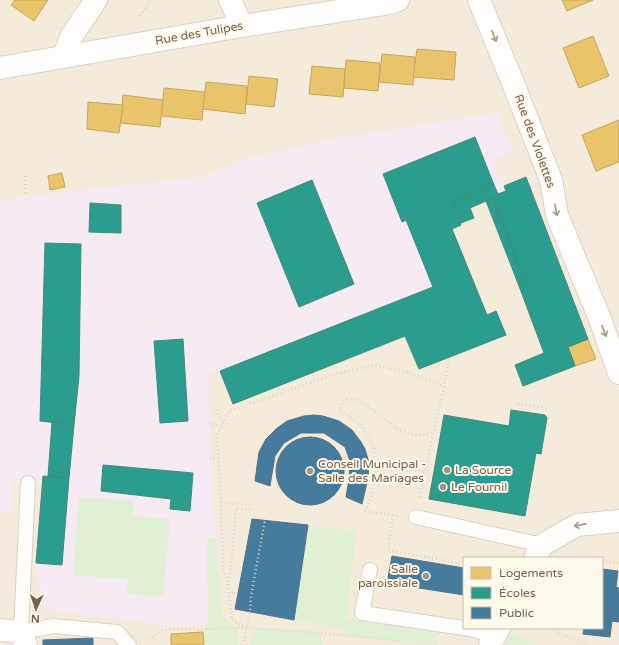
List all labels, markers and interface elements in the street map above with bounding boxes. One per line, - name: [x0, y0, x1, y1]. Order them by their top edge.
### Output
- street label: Rue des Tulipes: [154, 18, 244, 48]
- one-way arrow: [491, 30, 498, 42]
- street label: Rue des Violettes: [512, 92, 559, 190]
- one-way arrow: [553, 204, 561, 217]
- one-way arrow: [601, 325, 608, 338]
- place label: Conseil Municipal - Salle des Mariages: [318, 457, 426, 485]
- place label: La Source: [455, 463, 512, 477]
- marker: La Source: [442, 465, 452, 475]
- marker: Conseil Municipal - Salle des Mariages: [305, 466, 315, 476]
- place label: Le Fournil: [451, 480, 507, 494]
- marker: Le Fournil: [438, 482, 448, 492]
- one-way arrow: [574, 521, 587, 529]
- legend: [463, 557, 603, 629]
- place label: Salle paroissiale: [358, 562, 418, 590]
- text: Logements: [499, 566, 563, 580]
- marker: Salle paroissiale: [421, 571, 431, 581]
- text: Écoles: [499, 586, 536, 600]
- north arrow: [16, 589, 56, 629]
- text: Public: [499, 606, 534, 620]
- text: N: [31, 612, 40, 625]

